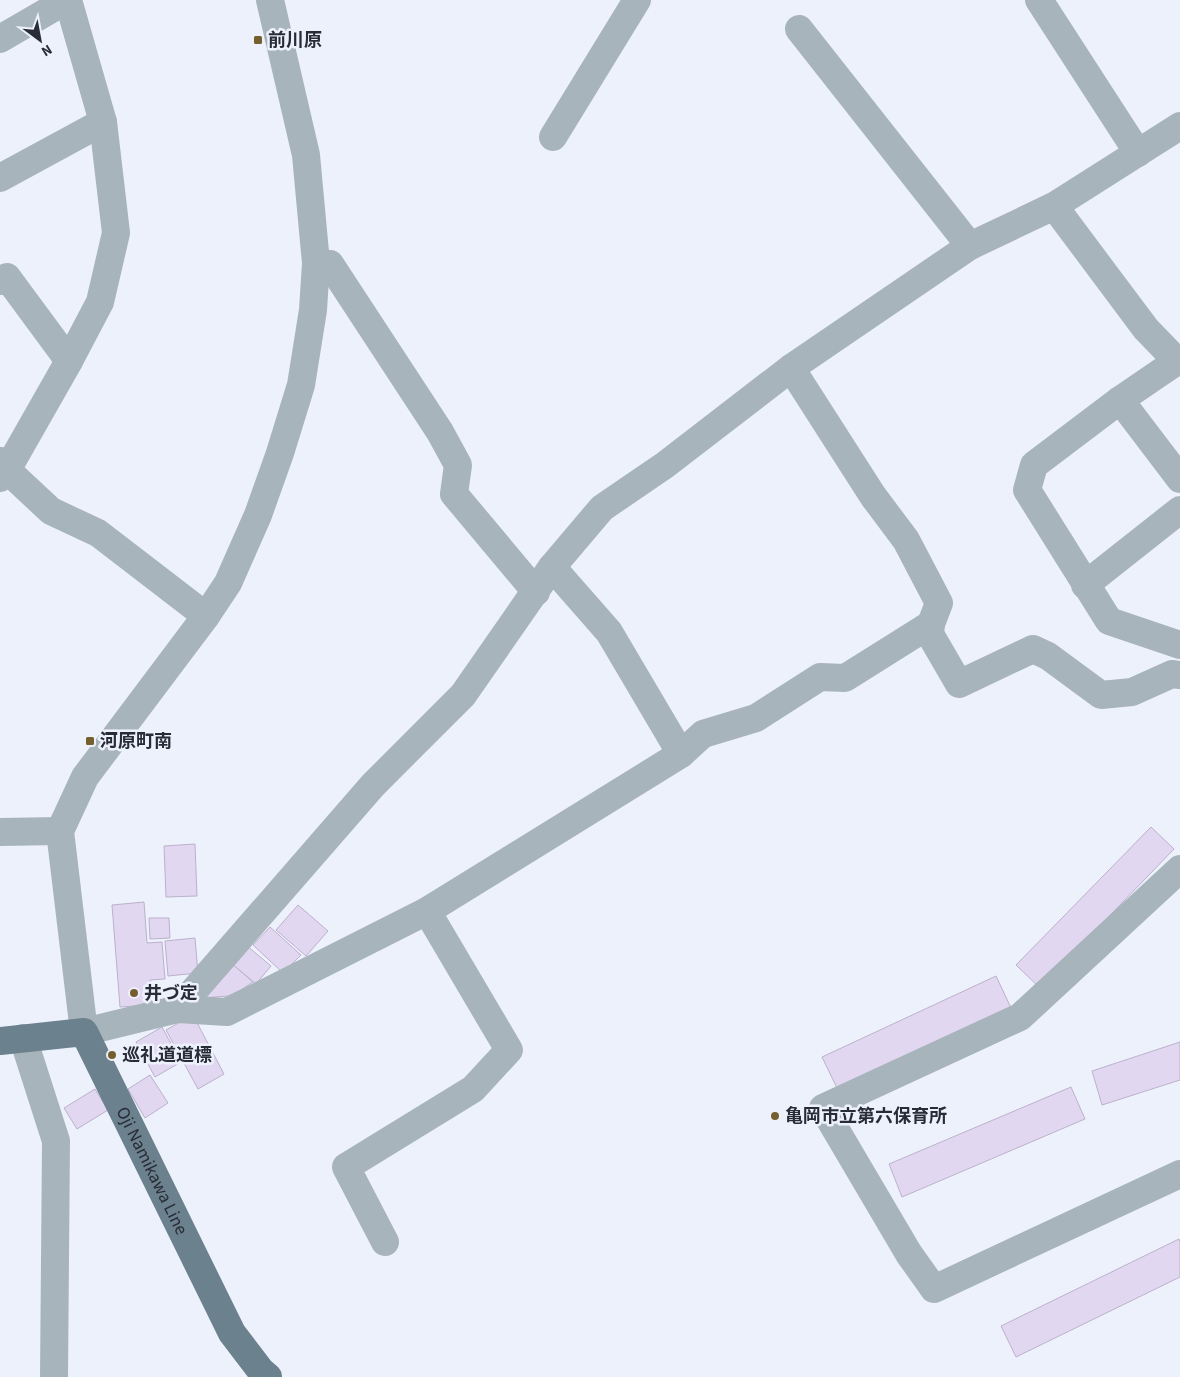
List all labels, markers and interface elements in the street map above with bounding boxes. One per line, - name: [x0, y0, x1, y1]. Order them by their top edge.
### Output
- north arrow: [15, 15, 65, 65]
- place label: 前川原: [268, 28, 322, 53]
- marker: 前川原: [252, 34, 264, 46]
- text: N: [37, 39, 56, 61]
- place label: 河原町南: [100, 729, 172, 754]
- marker: 河原町南: [84, 735, 96, 747]
- place label: 井づ定: [144, 981, 198, 1006]
- marker: 井づ定: [128, 987, 140, 999]
- place label: 巡礼道道標: [122, 1043, 212, 1068]
- marker: 巡礼道道標: [106, 1049, 118, 1061]
- street label: Oji Namikawa Line: [110, 1103, 194, 1239]
- place label: 亀岡市立第六保育所: [785, 1104, 947, 1129]
- marker: 亀岡市立第六保育所: [769, 1110, 781, 1122]

